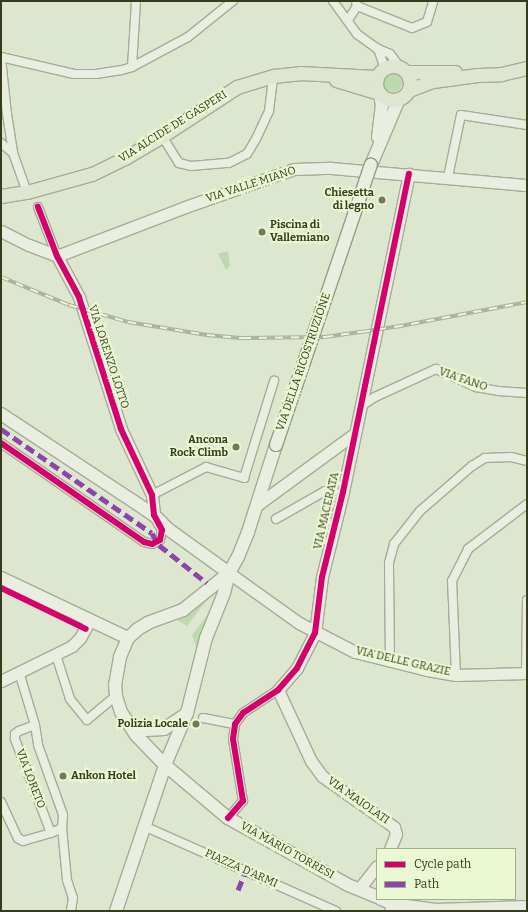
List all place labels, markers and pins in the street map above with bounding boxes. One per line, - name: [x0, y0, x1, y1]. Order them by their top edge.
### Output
- place label: Chiesetta di legno: [325, 187, 374, 213]
- marker: Chiesetta di legno: [377, 195, 387, 205]
- place label: Piscina di Vallemiano: [270, 219, 330, 245]
- marker: Piscina di Vallemiano: [257, 227, 267, 237]
- place label: Ancona Rock Climb: [170, 434, 228, 460]
- marker: Ancona Rock Climb: [231, 442, 241, 452]
- place label: Polizia Locale: [117, 717, 188, 731]
- marker: Polizia Locale: [191, 719, 201, 729]
- place label: Ankon Hotel: [71, 769, 136, 783]
- marker: Ankon Hotel: [58, 771, 68, 781]

